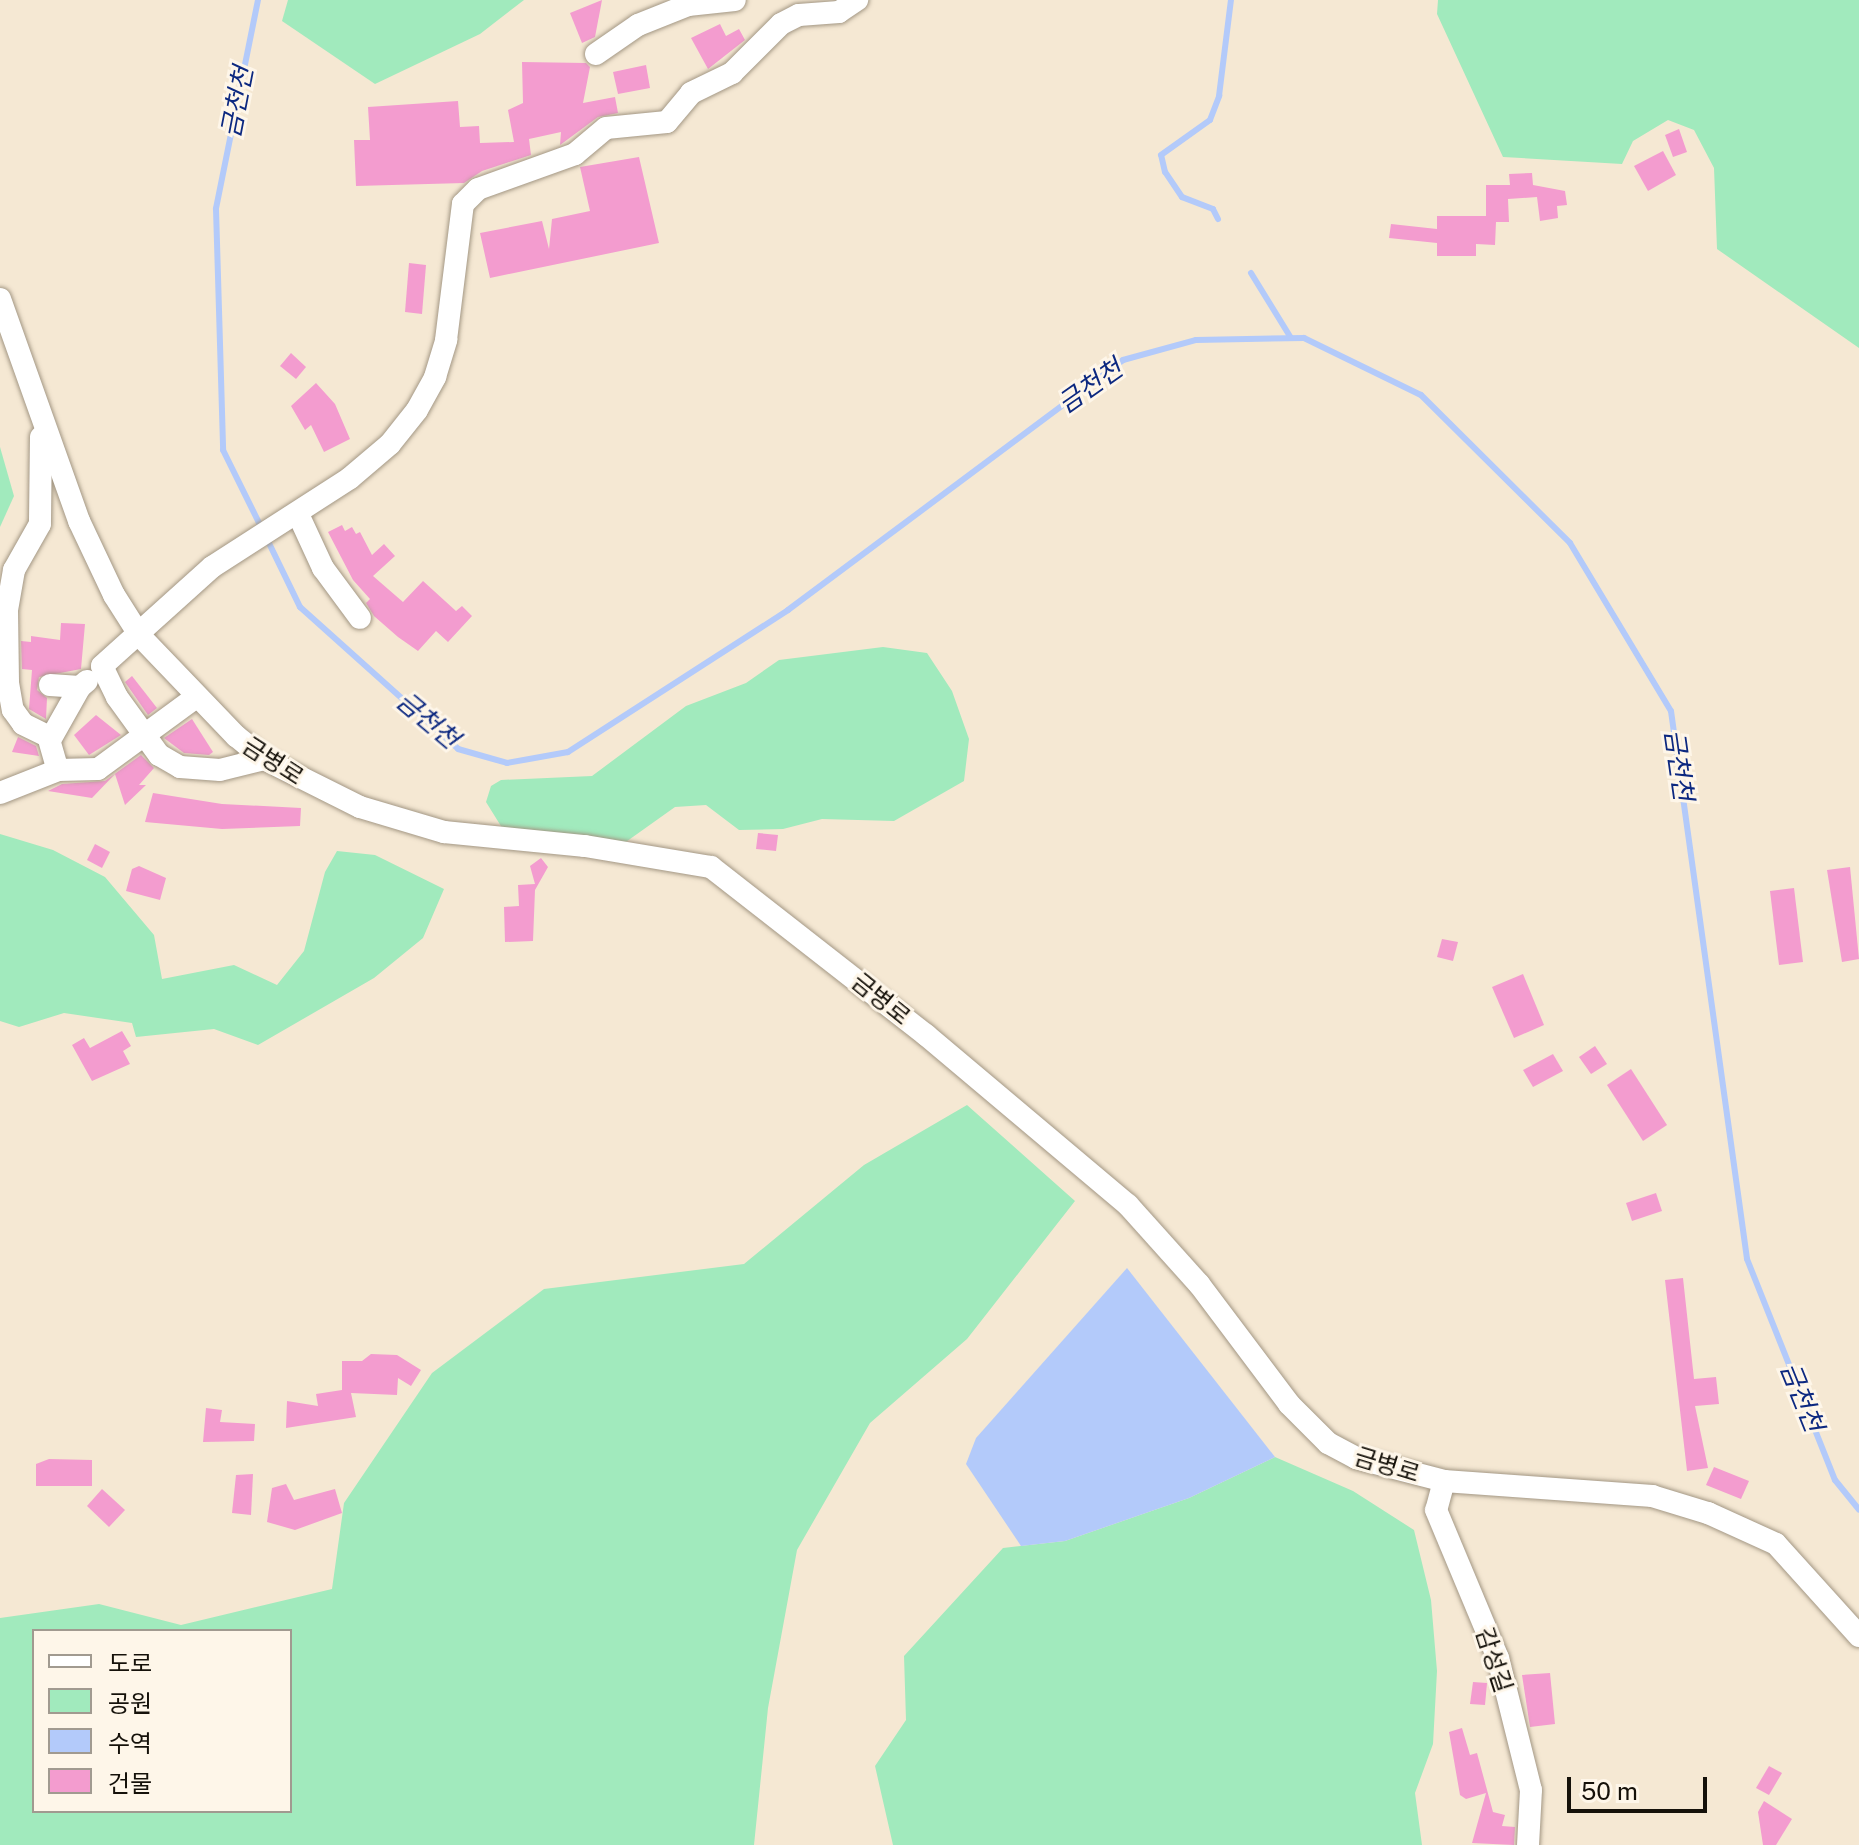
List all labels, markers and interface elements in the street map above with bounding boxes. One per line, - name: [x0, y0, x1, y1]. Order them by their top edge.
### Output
- water label: 금천천: [215, 64, 259, 140]
- water label: 금천천: [1052, 353, 1128, 419]
- water label: 금천천: [390, 685, 466, 755]
- water label: 금천천: [1659, 727, 1699, 803]
- street label: 금병로: [237, 731, 309, 791]
- street label: 금병로: [846, 967, 916, 1031]
- water label: 금천천: [1774, 1358, 1830, 1436]
- street label: 금병로: [1351, 1442, 1423, 1488]
- street label: 감성길: [1470, 1624, 1518, 1696]
- legend: [32, 1629, 292, 1813]
- text: 도로: [108, 1649, 152, 1677]
- text: 공원: [108, 1689, 152, 1717]
- text: 수역: [108, 1729, 152, 1757]
- scale bar: [1571, 1761, 1711, 1811]
- text: 건물: [108, 1769, 152, 1797]
- text: 50 m: [1581, 1777, 1638, 1805]

